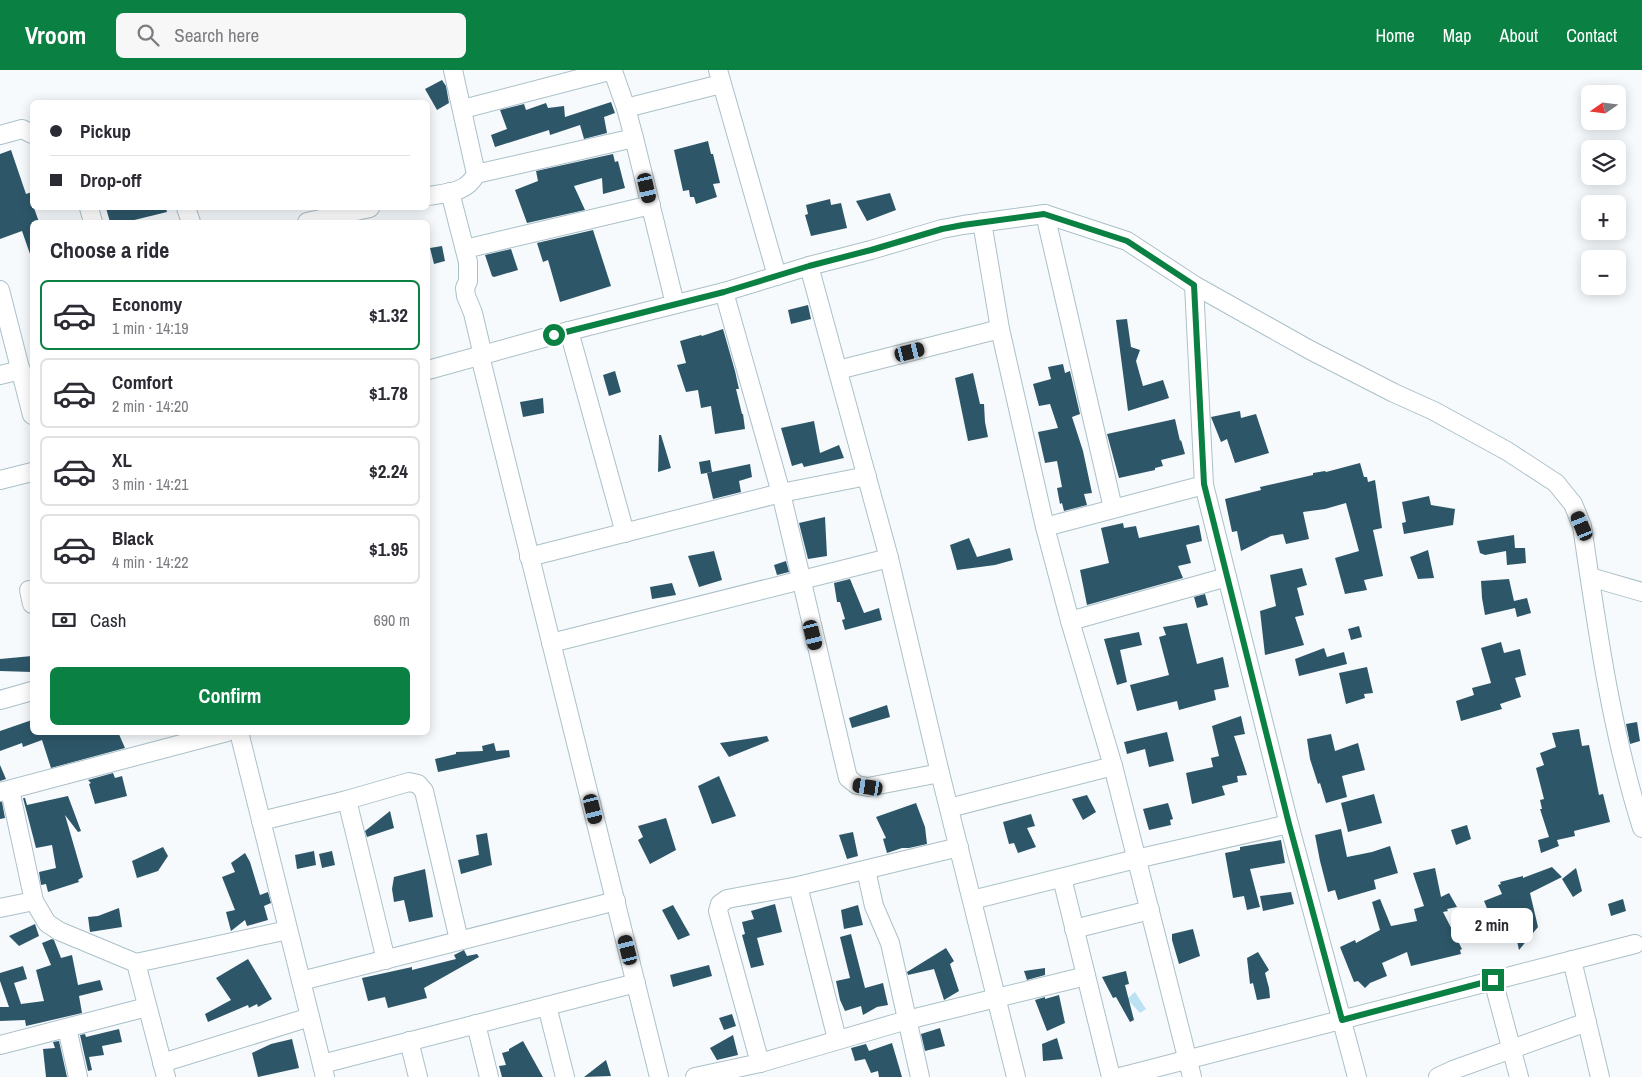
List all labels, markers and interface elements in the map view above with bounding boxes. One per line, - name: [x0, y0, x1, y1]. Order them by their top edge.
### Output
- search box: [116, 13, 466, 58]
- text: Vroom: [25, 19, 86, 51]
- icon: search: [134, 21, 162, 49]
- text: Search here: [174, 22, 259, 48]
- text: Home: [1375, 23, 1415, 48]
- text: Map: [1443, 23, 1472, 48]
- text: About: [1500, 23, 1538, 48]
- text: Contact: [1566, 23, 1617, 48]
- north arrow: [1581, 85, 1626, 130]
- map controls: [1581, 85, 1626, 295]
- text: Pickup: [80, 118, 131, 144]
- button: layers: [1581, 140, 1626, 185]
- text: Drop-off: [80, 167, 141, 193]
- car: [636, 172, 657, 204]
- button: +: [1581, 195, 1626, 240]
- text: Choose a ride: [50, 235, 169, 265]
- button: −: [1581, 250, 1626, 295]
- text: Economy: [112, 291, 182, 317]
- icon: car: [52, 293, 97, 338]
- text: $1.32: [369, 302, 408, 328]
- text: 1 min · 14:19: [112, 317, 189, 339]
- route start: [543, 324, 565, 346]
- car: [893, 341, 926, 363]
- text: Comfort: [112, 369, 173, 395]
- icon: car: [52, 371, 97, 416]
- text: $1.78: [369, 380, 408, 406]
- text: 2 min · 14:20: [112, 395, 189, 417]
- text: XL: [112, 447, 132, 473]
- icon: car: [52, 449, 97, 494]
- text: $2.24: [369, 458, 408, 484]
- text: 3 min · 14:21: [112, 473, 189, 495]
- car: [1569, 509, 1594, 543]
- text: Black: [112, 525, 154, 551]
- icon: car: [52, 527, 97, 572]
- text: $1.95: [369, 536, 408, 562]
- text: 4 min · 14:22: [112, 551, 189, 573]
- icon: cash: [50, 606, 78, 634]
- text: Cash: [90, 607, 126, 633]
- text: 690 m: [374, 609, 410, 631]
- car: [802, 619, 823, 651]
- button: Confirm: [50, 667, 410, 725]
- car: [852, 777, 883, 797]
- car: [582, 793, 603, 825]
- callout: 2 min: [1452, 908, 1534, 942]
- text: 2 min: [1475, 914, 1509, 936]
- car: [617, 934, 638, 966]
- route end: [1482, 969, 1504, 991]

